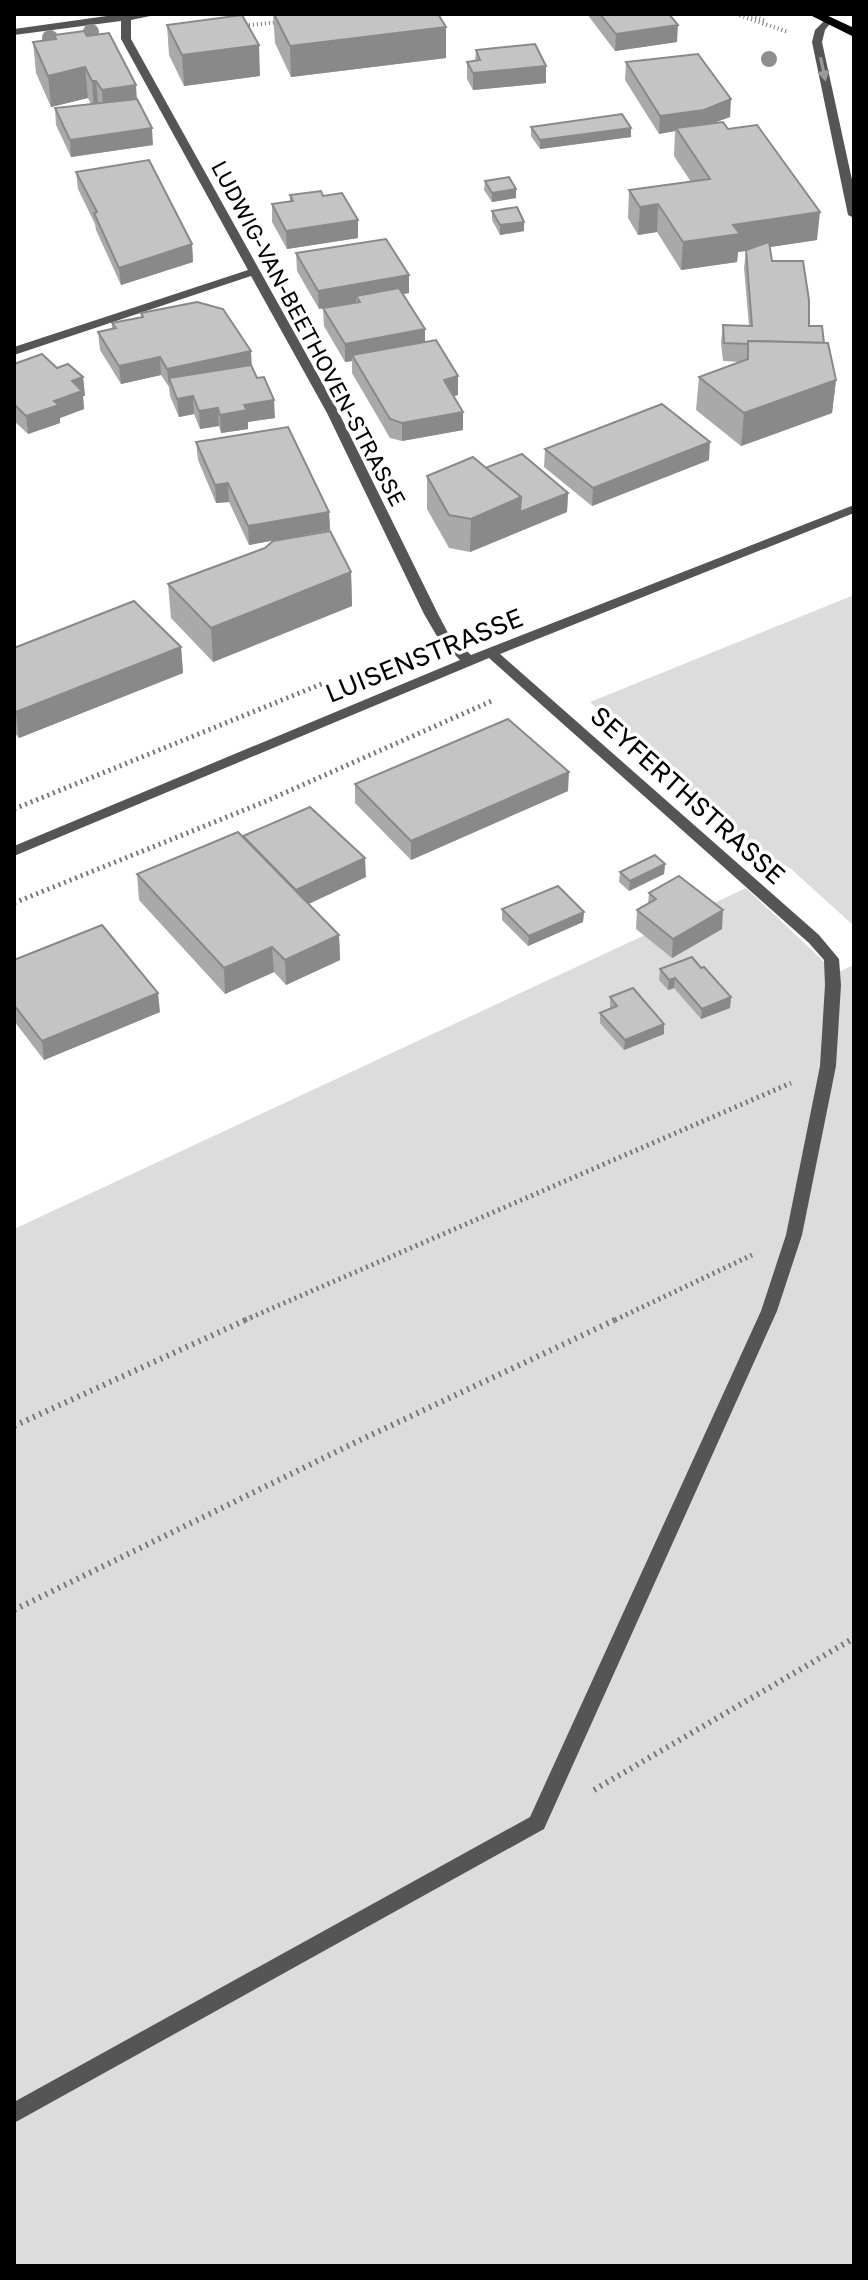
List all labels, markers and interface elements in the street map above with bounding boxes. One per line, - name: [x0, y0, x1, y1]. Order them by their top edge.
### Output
- one-way arrow: [817, 57, 830, 82]
- street label: LUDWIG-VAN-BEETHOVEN-STRASSE: [206, 156, 412, 510]
- street label: LUISENSTRASSE: [321, 601, 527, 709]
- street label: SEYFERTHSTRASSE: [585, 700, 791, 890]

